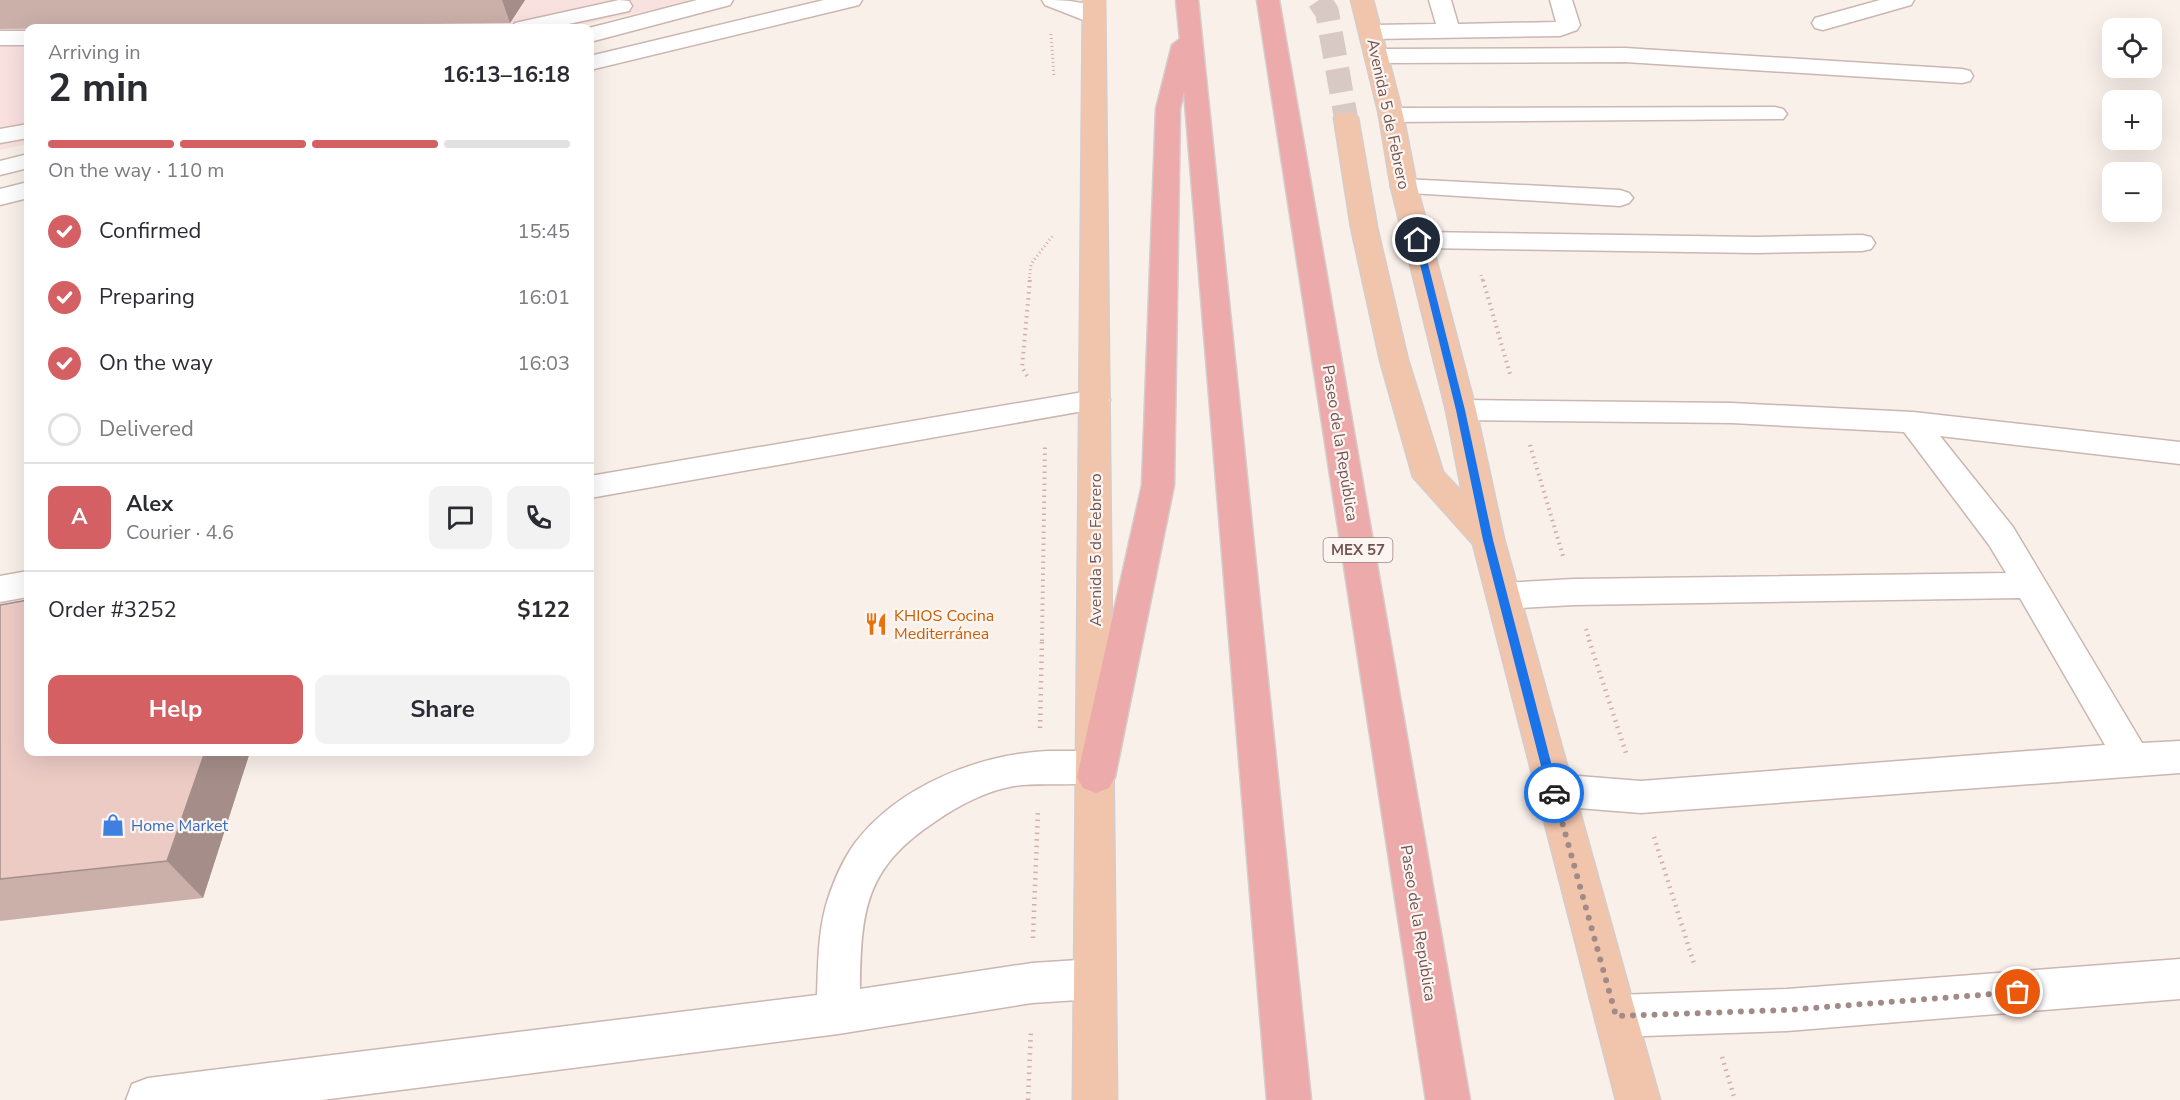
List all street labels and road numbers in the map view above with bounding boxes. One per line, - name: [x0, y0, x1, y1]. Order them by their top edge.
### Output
- street label: Avenida 5 de Febrero: [1361, 37, 1415, 192]
- street label: Paseo de la República: [1317, 364, 1363, 523]
- street label: Avenida 5 de Febrero: [1085, 473, 1107, 627]
- road number: MEX 57: [1324, 538, 1392, 562]
- street label: Paseo de la República: [1395, 844, 1441, 1003]

